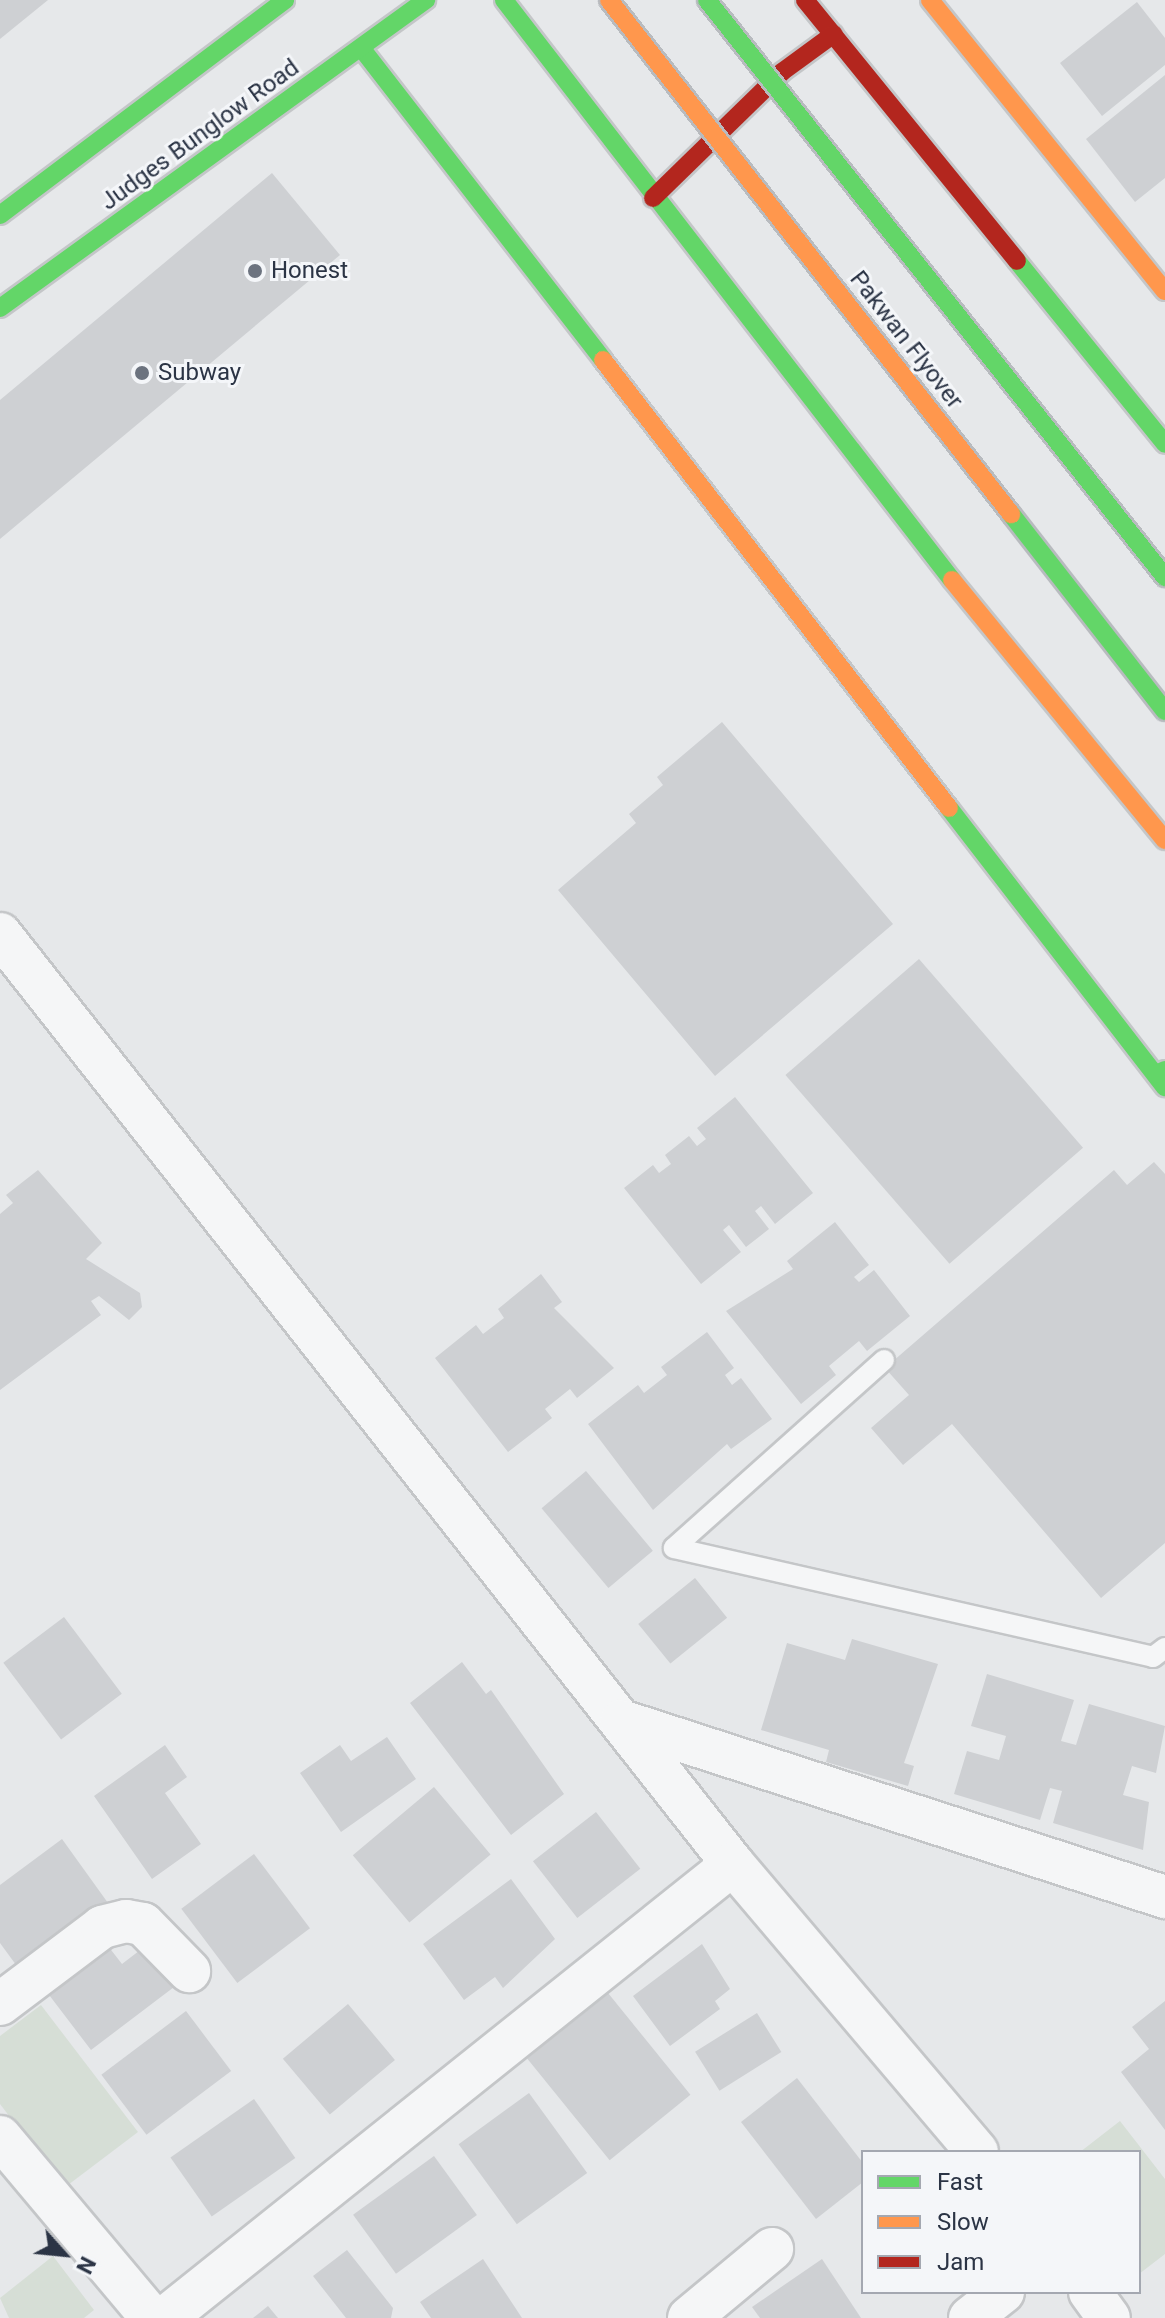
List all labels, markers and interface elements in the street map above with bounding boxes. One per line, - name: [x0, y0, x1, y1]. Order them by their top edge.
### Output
- street label: Judges Bunglow Road: [95, 53, 305, 217]
- place label: Honest: [271, 257, 348, 285]
- marker: Honest: [246, 262, 264, 280]
- street label: Pakwan Flyover: [843, 265, 969, 415]
- place label: Subway: [158, 359, 241, 387]
- marker: Subway: [133, 364, 151, 382]
- legend: [861, 2150, 1141, 2294]
- text: Fast: [937, 2168, 983, 2196]
- text: Slow: [937, 2208, 989, 2236]
- north arrow: [24, 2214, 104, 2294]
- text: Jam: [937, 2248, 984, 2276]
- text: N: [71, 2253, 100, 2278]

